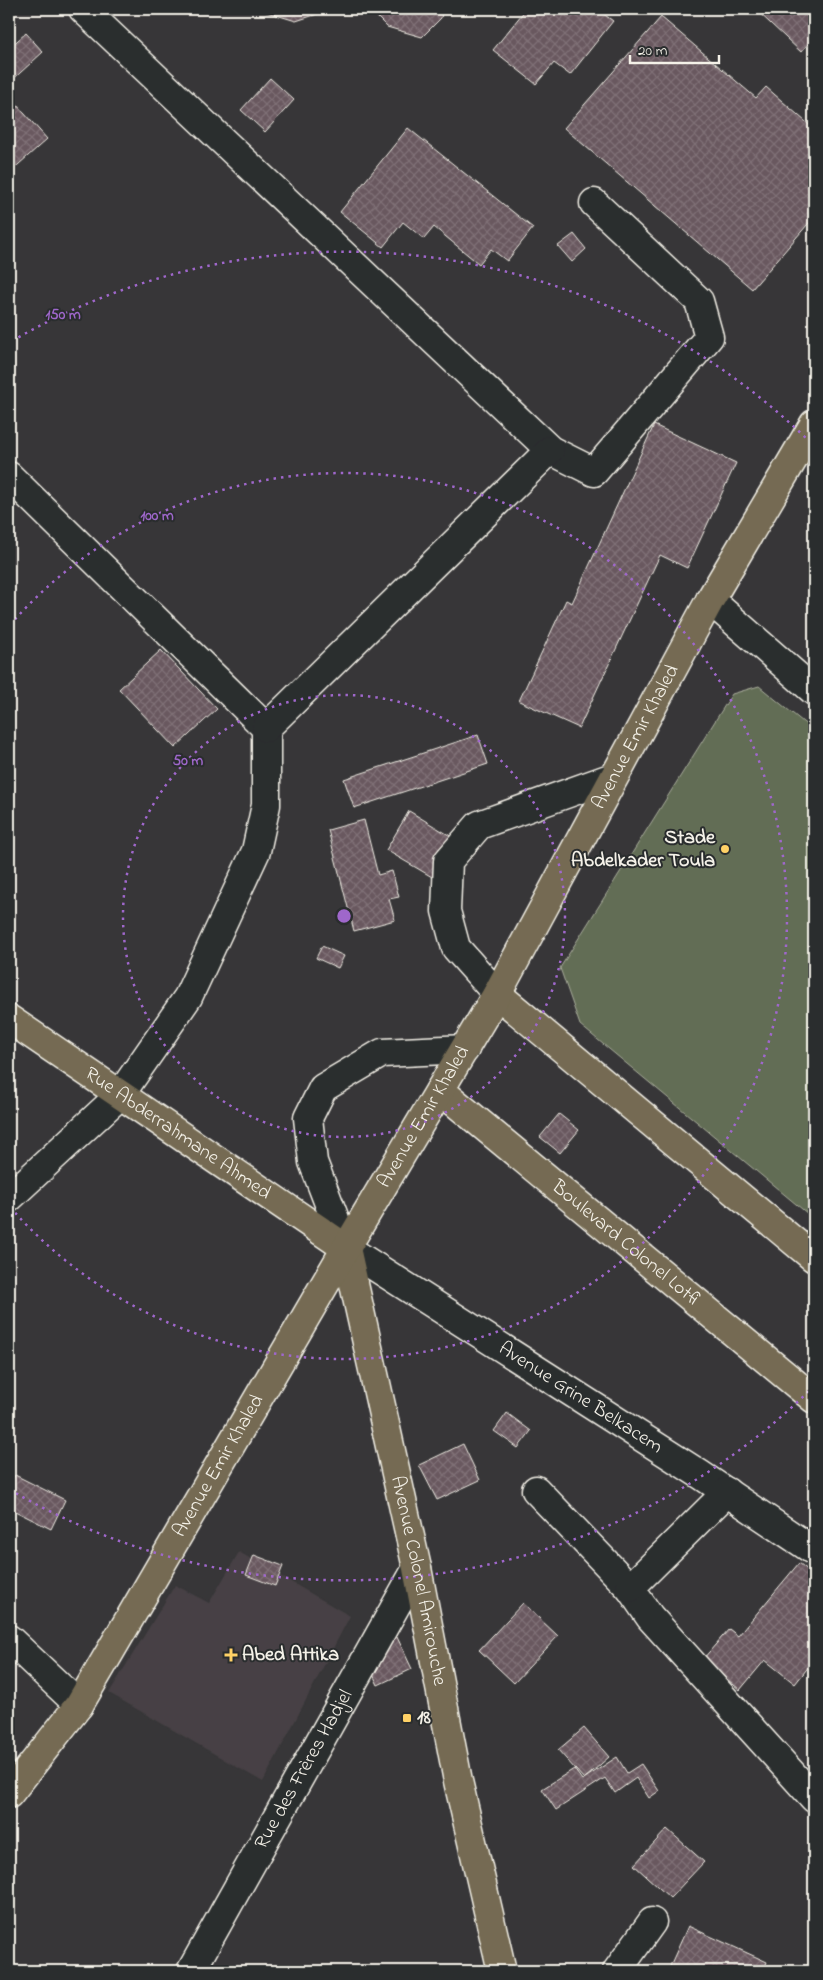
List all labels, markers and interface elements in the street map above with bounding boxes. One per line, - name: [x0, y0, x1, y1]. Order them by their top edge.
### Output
- scale bar: [630, 32, 719, 64]
- text: 20 m: [638, 40, 668, 62]
- text: 150 m: [45, 304, 81, 326]
- text: 100 m: [140, 505, 174, 527]
- street label: Avenue Emir Khaled: [585, 659, 687, 815]
- text: 50 m: [173, 750, 204, 772]
- place label: Stade Abdelkader Toula: [571, 824, 716, 876]
- marker: Stade Abdelkader Toula: [719, 843, 731, 855]
- centre of rings: [335, 907, 353, 925]
- street label: Avenue Emir Khaled: [370, 1040, 478, 1194]
- street label: Rue Abderrahmane Ahmed: [79, 1060, 277, 1207]
- street label: Boulevard Colonel Lotfi: [544, 1173, 708, 1315]
- street label: Avenue Grine Belkacem: [493, 1335, 668, 1461]
- street label: Avenue Emir Khaled: [166, 1389, 272, 1543]
- street label: Avenue Colonel Amirouche: [382, 1473, 454, 1688]
- place label: Abed Attika: [242, 1641, 339, 1670]
- marker: Abed Attika: [224, 1648, 238, 1662]
- street label: Rue des Frères Hadjel: [248, 1684, 360, 1855]
- place label: 18: [417, 1704, 431, 1733]
- marker: 18: [401, 1712, 413, 1724]

